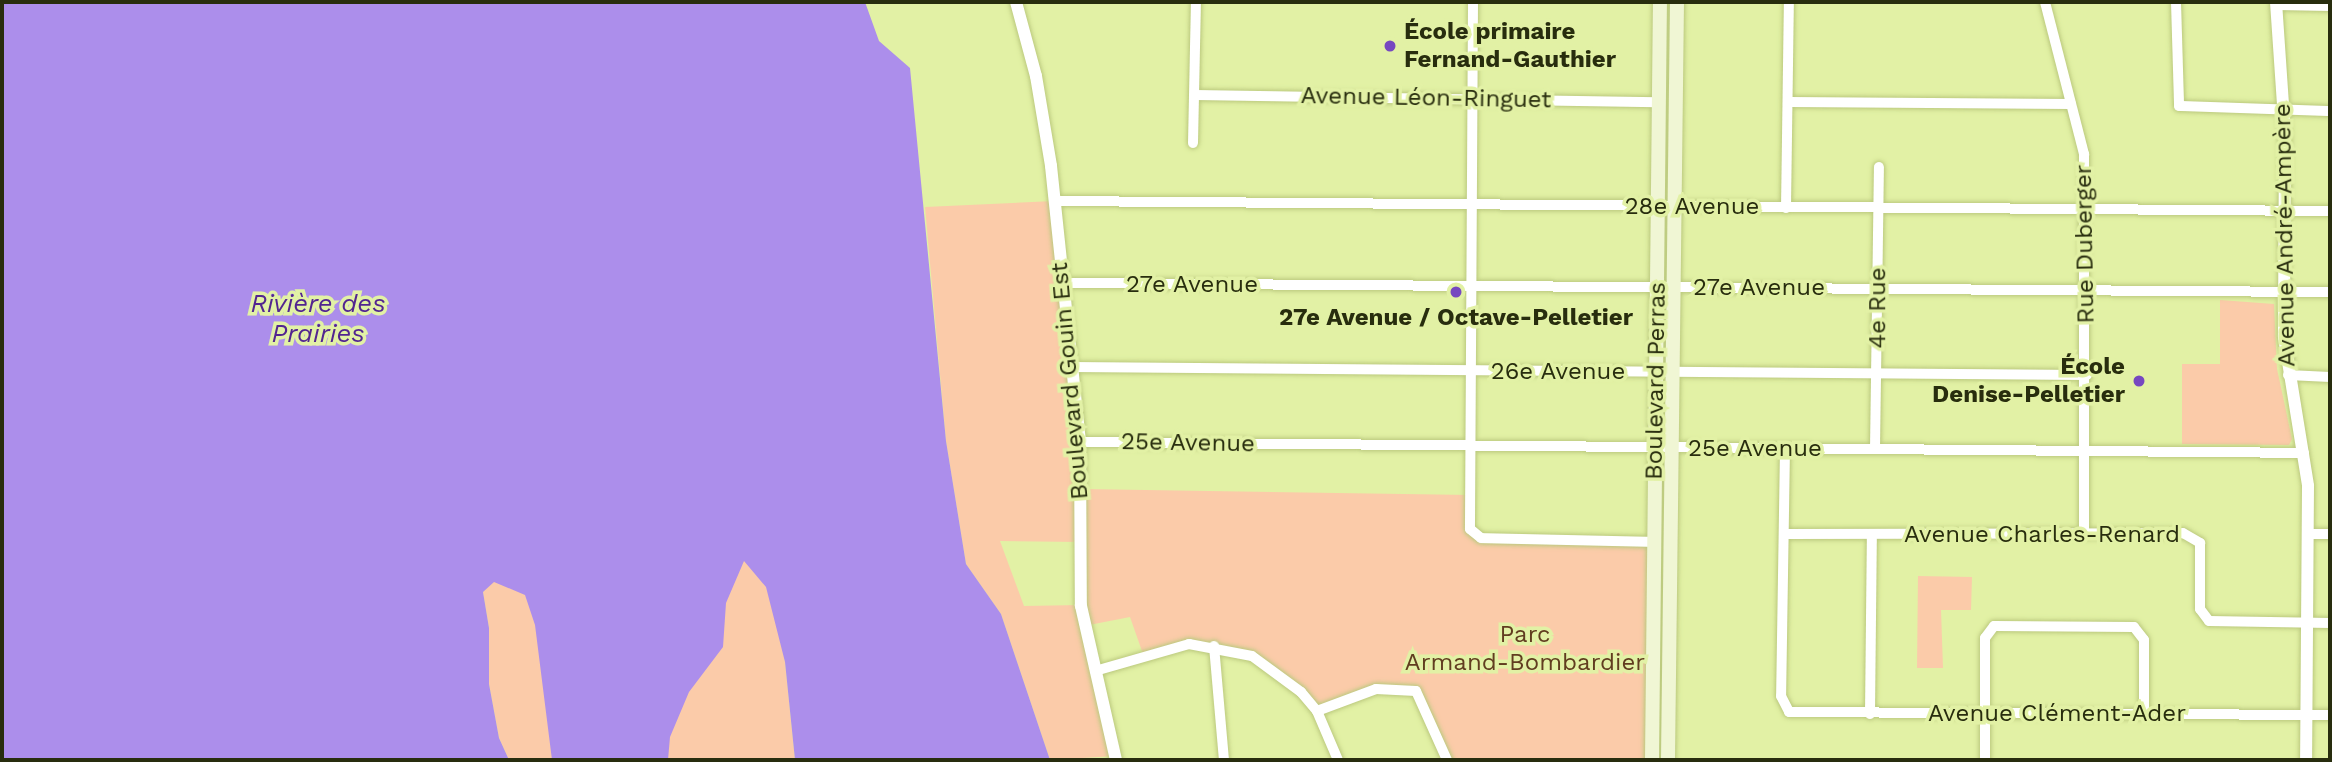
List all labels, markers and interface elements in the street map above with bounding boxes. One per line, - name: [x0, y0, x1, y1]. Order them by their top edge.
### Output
- place label: École primaire Fernand-Gauthier: [1404, 18, 1616, 74]
- marker: École primaire Fernand-Gauthier: [1382, 38, 1398, 54]
- street label: Avenue Léon-Ringuet: [1300, 81, 1552, 115]
- street label: Avenue André-Ampère: [2268, 102, 2302, 368]
- street label: Rue Duberger: [2069, 164, 2101, 324]
- street label: 28e Avenue: [1624, 193, 1760, 221]
- street label: Boulevard Gouin Est: [1045, 261, 1095, 501]
- street label: 4e Rue: [1864, 267, 1892, 349]
- street label: 27e Avenue: [1126, 271, 1258, 299]
- street label: 27e Avenue: [1693, 274, 1825, 302]
- street label: Boulevard Perras: [1640, 282, 1672, 480]
- marker: 27e Avenue / Octave-Pelletier: [1448, 284, 1464, 300]
- water label: Rivière des Prairies: [250, 288, 386, 350]
- place label: 27e Avenue / Octave-Pelletier: [1279, 304, 1633, 332]
- place label: École Denise-Pelletier: [1932, 353, 2125, 409]
- street label: 26e Avenue: [1490, 358, 1626, 386]
- marker: École Denise-Pelletier: [2131, 373, 2147, 389]
- street label: 25e Avenue: [1120, 427, 1256, 459]
- street label: 25e Avenue: [1688, 435, 1822, 463]
- street label: Avenue Charles-Renard: [1904, 521, 2180, 549]
- park label: Parc Armand-Bombardier: [1405, 621, 1645, 677]
- street label: Avenue Clément-Ader: [1928, 700, 2186, 728]

